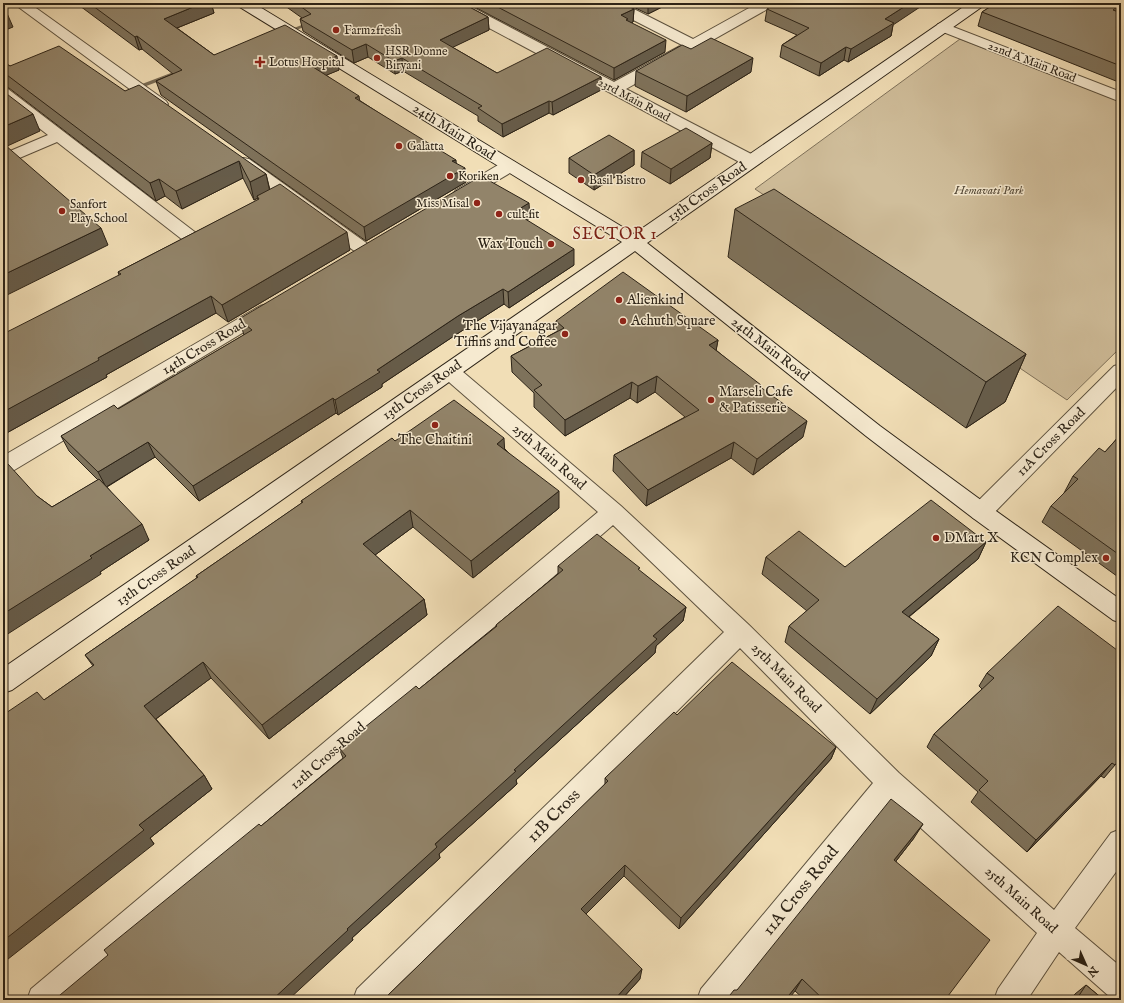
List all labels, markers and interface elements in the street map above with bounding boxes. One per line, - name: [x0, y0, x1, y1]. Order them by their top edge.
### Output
- place label: Farm2fresh: [344, 23, 401, 38]
- marker: Farm2fresh: [331, 25, 341, 35]
- street label: 22nd A Main Road: [986, 38, 1079, 86]
- place label: HSR Donne Biryani: [385, 44, 448, 73]
- marker: HSR Donne Biryani: [372, 53, 382, 63]
- place label: Lotus Hospital: [269, 55, 345, 71]
- marker: Lotus Hospital: [254, 56, 266, 68]
- street label: 23rd Main Road: [595, 75, 673, 126]
- street label: 24th Main Road: [409, 99, 499, 165]
- place label: Galatta: [407, 139, 444, 154]
- marker: Galatta: [394, 141, 404, 151]
- street label: 13th Cross Road: [664, 158, 751, 226]
- place label: Koriken: [458, 169, 500, 184]
- marker: Koriken: [445, 171, 455, 181]
- place label: Basil Bistro: [589, 173, 646, 188]
- marker: Basil Bistro: [576, 175, 586, 185]
- park label: Hemavati Park: [953, 183, 1024, 198]
- place label: Miss Misal: [416, 196, 470, 211]
- place label: Sanfort Play School: [70, 197, 128, 226]
- marker: Miss Misal: [472, 198, 482, 208]
- marker: Sanfort Play School: [57, 206, 67, 216]
- place label: cult.fit: [507, 207, 539, 222]
- marker: cult.fit: [494, 209, 504, 219]
- district label: SECTOR 1: [573, 225, 658, 245]
- place label: Wax Touch: [477, 235, 544, 253]
- marker: Wax Touch: [546, 239, 556, 249]
- place label: Alienkind: [626, 291, 685, 309]
- marker: Alienkind: [614, 295, 624, 305]
- place label: Achuth Square: [630, 312, 716, 330]
- street label: 24th Main Road: [727, 313, 813, 385]
- street label: 14th Cross Road: [159, 315, 250, 379]
- marker: Achuth Square: [618, 316, 628, 326]
- place label: The Vijayanagar Tiffins and Coffee: [454, 317, 558, 351]
- marker: The Vijayanagar Tiffins and Coffee: [560, 329, 570, 339]
- street label: 13th Cross Road: [379, 356, 466, 424]
- place label: Marseli Cafe & Patisserie: [719, 383, 793, 417]
- marker: Marseli Cafe & Patisserie: [706, 395, 716, 405]
- street label: 11A Cross Road: [1013, 403, 1090, 480]
- marker: The Chaitini: [430, 420, 440, 430]
- street label: 25th Main Road: [508, 420, 590, 494]
- place label: The Chaitini: [398, 431, 472, 449]
- place label: DMart X: [944, 529, 999, 547]
- marker: DMart X: [931, 533, 941, 543]
- street label: 13th Cross Road: [113, 542, 200, 610]
- place label: KCN Complex: [1010, 549, 1098, 567]
- marker: KCN Complex: [1101, 553, 1111, 563]
- street label: 25th Main Road: [747, 639, 825, 717]
- street label: 12th Cross Road: [287, 718, 370, 794]
- street label: 11B Cross: [523, 785, 585, 847]
- street label: 11A Cross Road: [758, 841, 844, 940]
- street label: 25th Main Road: [981, 863, 1062, 938]
- north arrow: [1066, 945, 1106, 985]
- text: N: [1084, 962, 1101, 980]

